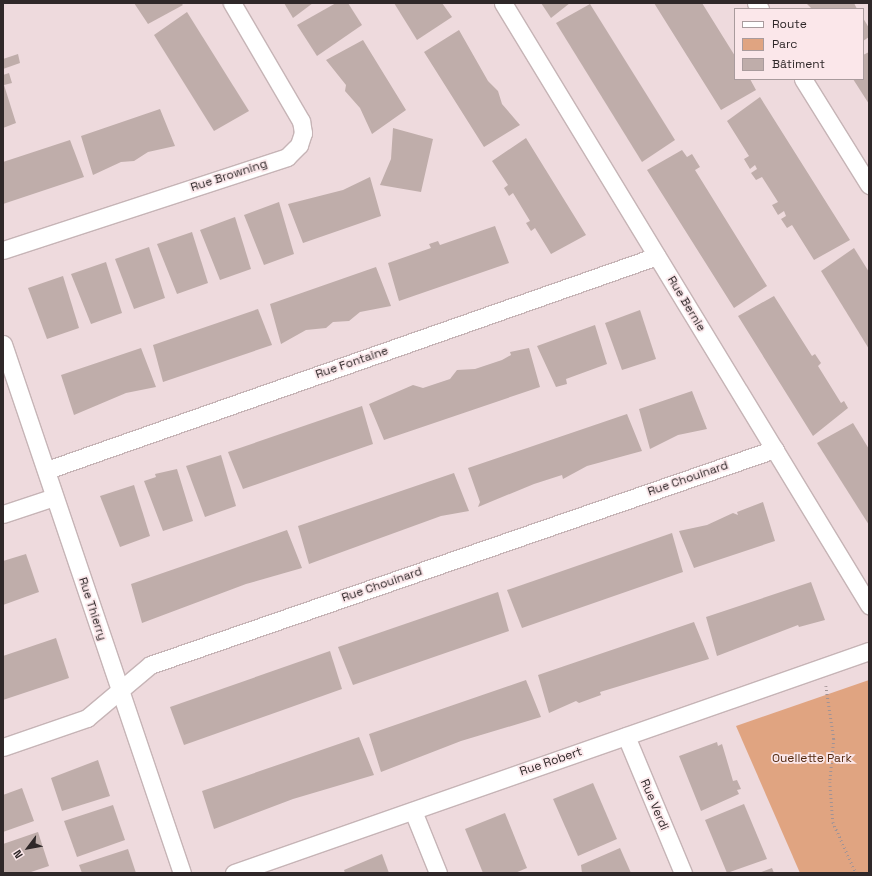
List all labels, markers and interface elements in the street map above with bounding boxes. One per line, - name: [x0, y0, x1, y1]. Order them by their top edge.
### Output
- legend: [734, 8, 864, 80]
- text: Route: [772, 16, 807, 32]
- text: Parc: [772, 36, 797, 52]
- text: Bâtiment: [772, 56, 825, 72]
- street label: Rue Browning: [189, 157, 269, 195]
- street label: Rue Bernie: [664, 274, 708, 334]
- street label: Rue Fontaine: [314, 344, 390, 382]
- street label: Rue Chouinard: [646, 458, 730, 500]
- street label: Rue Chouinard: [340, 564, 424, 606]
- street label: Rue Thierry: [75, 575, 109, 643]
- street label: Rue Robert: [518, 745, 584, 779]
- park label: Ouellette Park: [772, 752, 852, 766]
- street label: Rue Verdi: [637, 777, 671, 833]
- north arrow: [8, 828, 48, 868]
- text: N: [10, 848, 26, 861]

